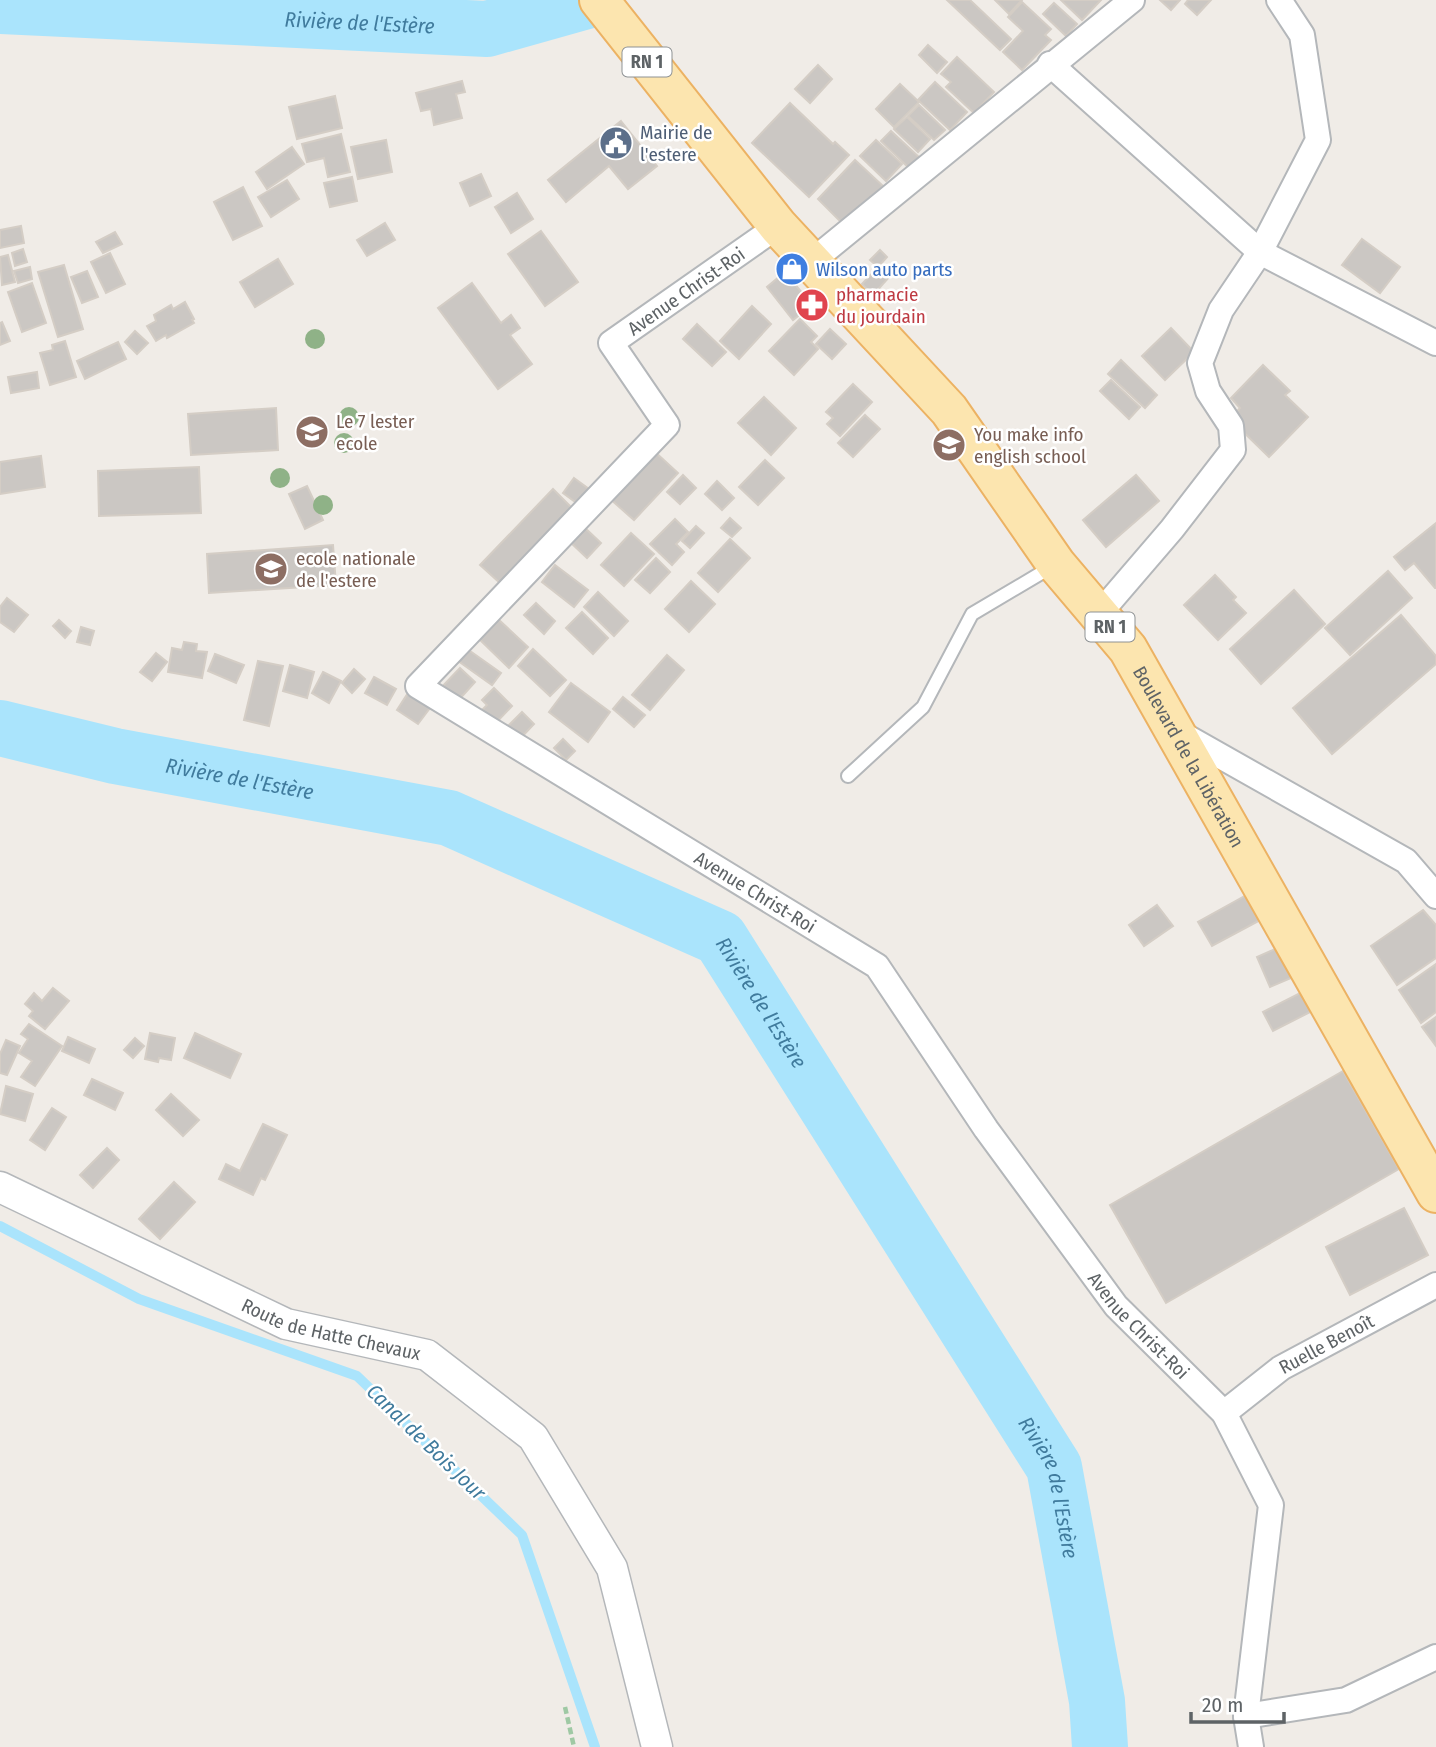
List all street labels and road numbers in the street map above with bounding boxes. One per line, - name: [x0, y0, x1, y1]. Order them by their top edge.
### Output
- road number: RN 1: [622, 48, 672, 76]
- street label: Avenue Christ-Roi: [623, 242, 749, 340]
- road number: RN 1: [1086, 612, 1134, 642]
- street label: Boulevard de la Libération: [1128, 662, 1249, 852]
- street label: Avenue Christ-Roi: [690, 846, 820, 938]
- street label: Avenue Christ-Roi: [1083, 1268, 1194, 1384]
- street label: Route de Hatte Chevaux: [238, 1293, 423, 1365]
- street label: Ruelle Benoît: [1275, 1309, 1379, 1379]

